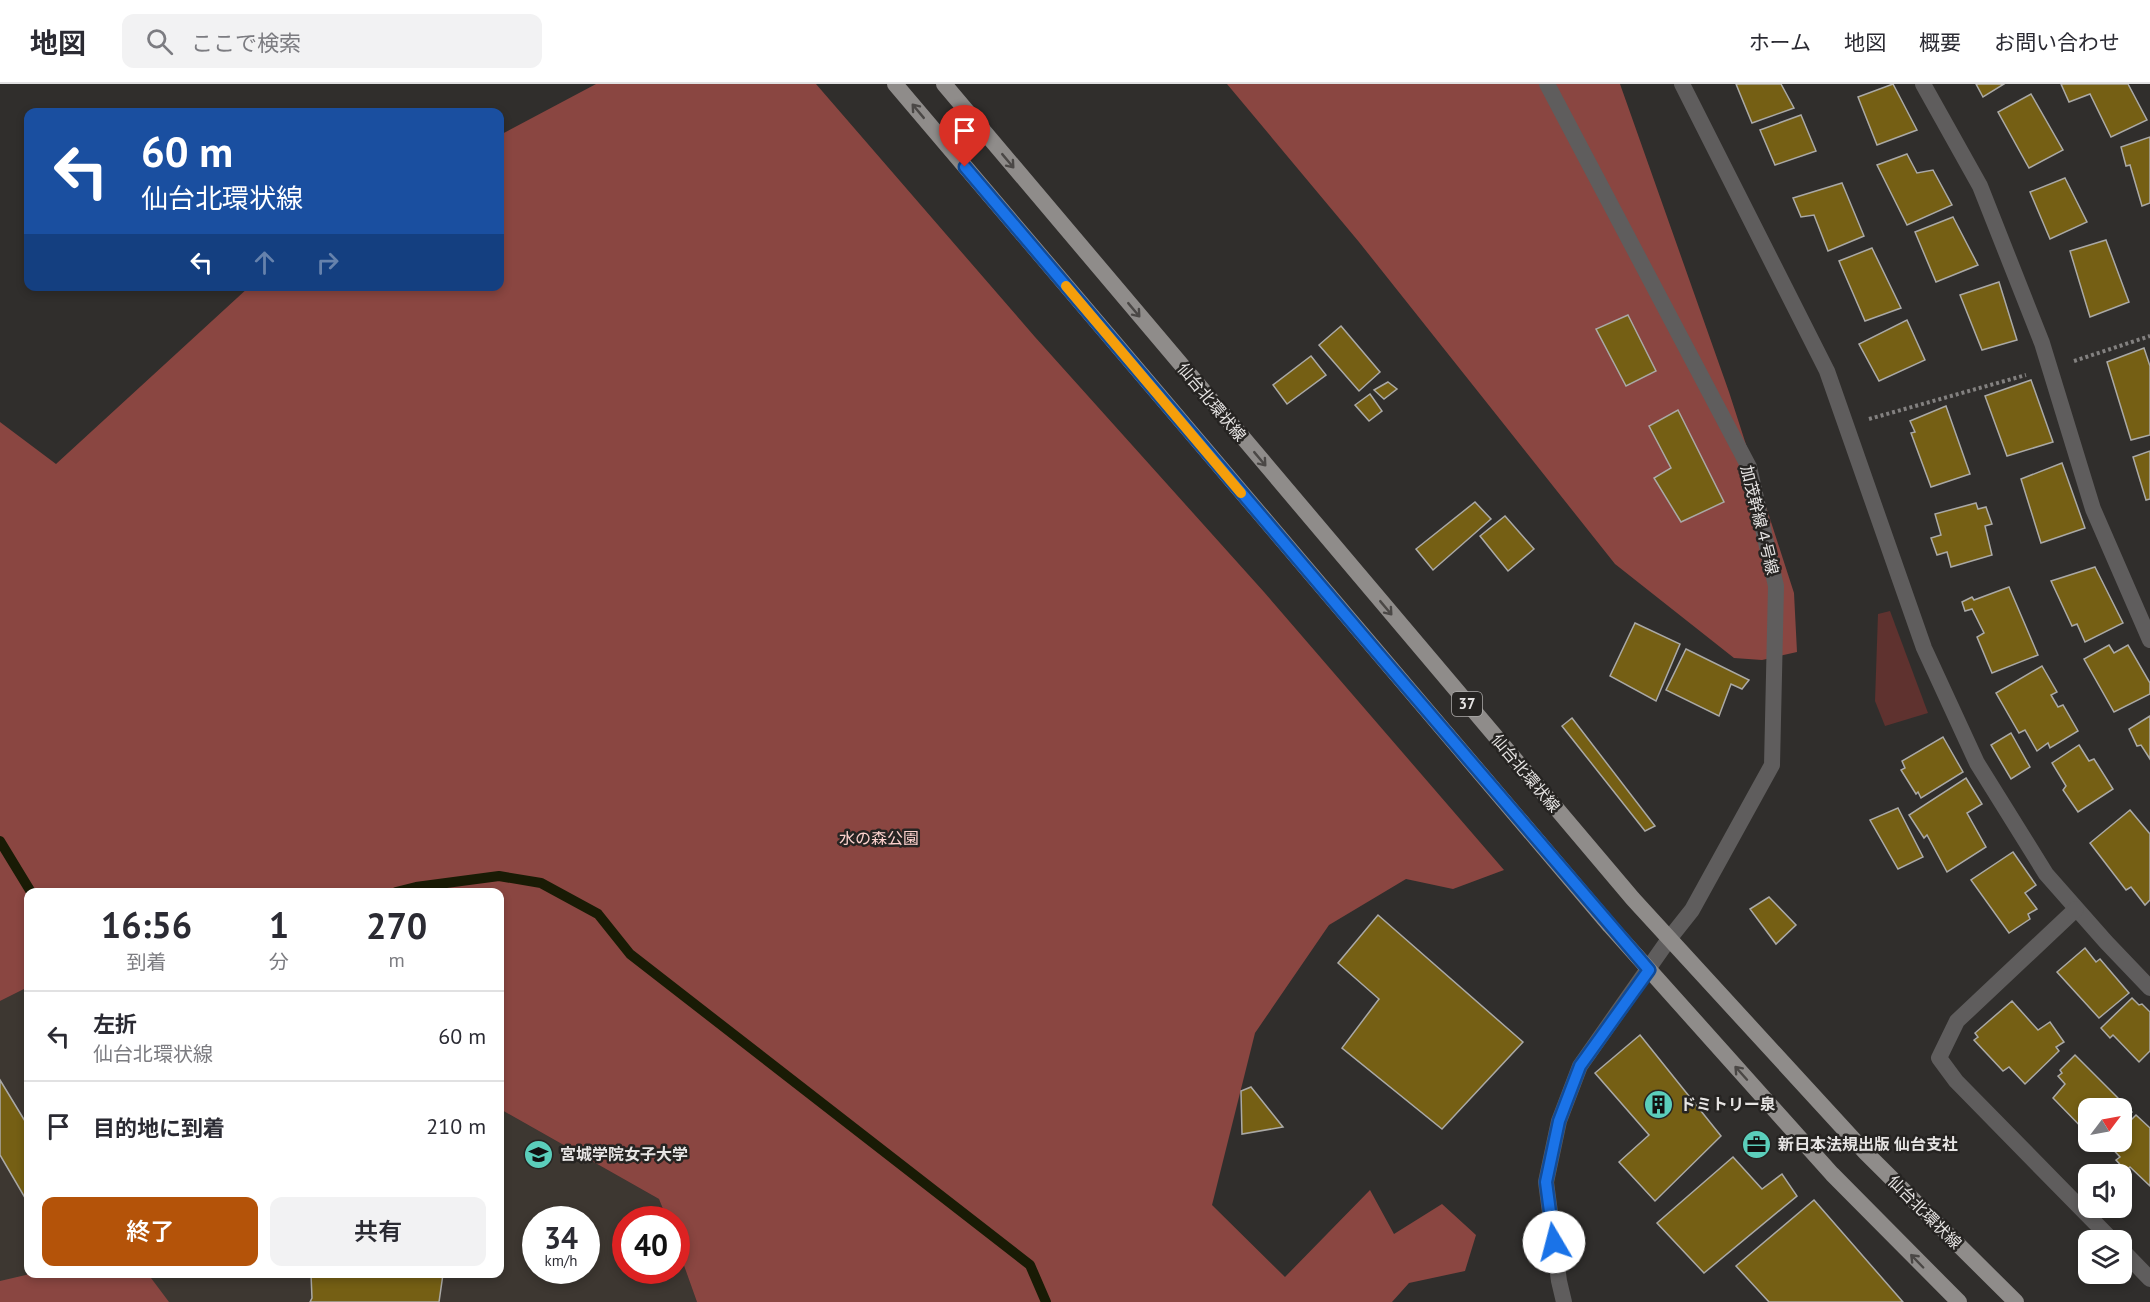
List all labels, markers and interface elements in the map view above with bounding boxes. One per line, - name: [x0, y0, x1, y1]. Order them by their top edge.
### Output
- search box: [122, 14, 542, 68]
- text: 地図: [30, 24, 86, 61]
- icon: search: [143, 25, 176, 58]
- text: ここで検索: [191, 29, 301, 57]
- text: ホーム: [1749, 29, 1811, 56]
- text: 地図: [1844, 29, 1886, 56]
- text: 概要: [1919, 29, 1961, 56]
- text: お問い合わせ: [1994, 29, 2120, 56]
- one-way arrow: [911, 104, 925, 119]
- pin: [939, 105, 990, 167]
- icon: arrive: [948, 114, 981, 147]
- text: 60 m: [141, 124, 233, 179]
- icon: left: [42, 132, 120, 210]
- one-way arrow: [1002, 153, 1015, 169]
- text: 仙台北環状線: [141, 181, 303, 215]
- icon: left: [185, 246, 218, 279]
- icon: ahead: [248, 246, 281, 279]
- icon: right: [311, 246, 344, 279]
- one-way arrow: [1127, 302, 1141, 317]
- street label: 仙台北環状線: [1173, 359, 1251, 445]
- one-way arrow: [1253, 451, 1267, 466]
- street label: 加茂幹線４号線: [1737, 463, 1783, 577]
- one-way arrow: [1379, 600, 1393, 615]
- road number: 37: [1452, 692, 1482, 716]
- street label: 仙台北環状線: [1487, 730, 1565, 816]
- park label: 水の森公園: [839, 828, 919, 848]
- text: 16:56: [101, 901, 192, 948]
- text: 1: [269, 901, 289, 948]
- text: 270: [366, 902, 427, 949]
- text: m: [388, 947, 405, 973]
- text: 到着: [126, 949, 166, 975]
- text: 分: [269, 949, 289, 975]
- text: 左折: [93, 1010, 137, 1038]
- icon: left: [42, 1020, 75, 1053]
- text: 60 m: [438, 1022, 486, 1050]
- text: 仙台北環状線: [93, 1041, 213, 1067]
- one-way arrow: [1734, 1065, 1748, 1080]
- building icon: ドミトリー泉: [1643, 1088, 1675, 1120]
- place label: ドミトリー泉: [1680, 1094, 1776, 1114]
- north arrow: [2078, 1098, 2132, 1152]
- map controls: [2078, 1098, 2132, 1284]
- icon: arrive: [42, 1110, 75, 1143]
- text: 210 m: [426, 1112, 486, 1140]
- text: 目的地に到着: [93, 1114, 225, 1142]
- office icon: 新日本法規出版 仙台支社: [1741, 1128, 1773, 1160]
- place label: 新日本法規出版 仙台支社: [1778, 1134, 1958, 1154]
- school or university icon: 宮城学院女子大学: [523, 1138, 555, 1170]
- place label: 宮城学院女子大学: [560, 1144, 688, 1164]
- button: sound: [2078, 1164, 2132, 1218]
- street label: 仙台北環状線: [1884, 1171, 1966, 1253]
- button: 終了: [42, 1197, 258, 1266]
- button: 共有: [270, 1197, 486, 1266]
- speed limit sign: 40: [612, 1206, 690, 1284]
- position arrow: [1522, 1210, 1586, 1274]
- text: 34: [544, 1218, 578, 1257]
- button: layers: [2078, 1230, 2132, 1284]
- text: km/h: [545, 1251, 577, 1270]
- one-way arrow: [1910, 1254, 1924, 1269]

